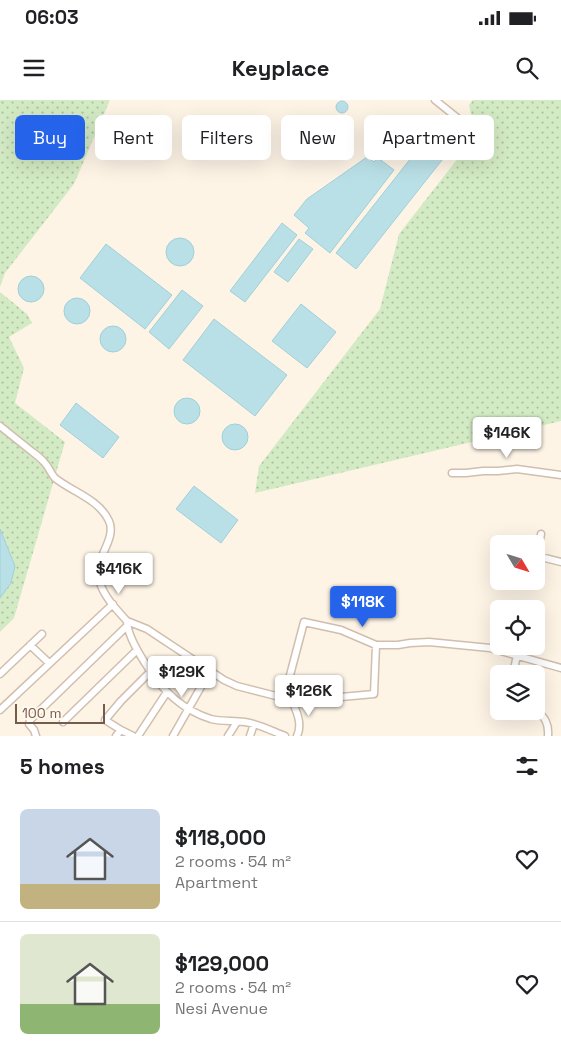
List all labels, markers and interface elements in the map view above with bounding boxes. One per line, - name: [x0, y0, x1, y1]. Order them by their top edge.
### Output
- text: 06:03: [25, 5, 79, 30]
- icon: menu: [20, 54, 48, 82]
- text: Keyplace: [232, 54, 329, 82]
- icon: search: [513, 54, 541, 82]
- chip: Buy: [15, 115, 85, 160]
- chip: Rent: [95, 115, 172, 160]
- chip: Filters: [182, 115, 271, 160]
- chip: New: [281, 115, 354, 160]
- chip: Apartment: [364, 115, 494, 160]
- pin: $146K: [472, 416, 542, 459]
- text: $146K: [483, 422, 531, 443]
- north arrow: [490, 535, 545, 590]
- map controls: [490, 535, 545, 720]
- pin: $416K: [84, 552, 154, 595]
- text: $416K: [96, 558, 142, 579]
- pin: $118K: [328, 586, 398, 628]
- text: $118K: [341, 591, 385, 612]
- button: locate: [490, 600, 545, 655]
- pin: $129K: [147, 656, 217, 698]
- text: $129K: [159, 661, 205, 682]
- button: layers: [490, 665, 545, 720]
- pin: $126K: [274, 674, 344, 717]
- text: $126K: [286, 680, 332, 701]
- scale bar: [15, 701, 105, 724]
- text: 100 m: [22, 704, 61, 722]
- icon: filters: [513, 752, 541, 780]
- text: 5 homes: [20, 753, 105, 780]
- text: $118,000: [175, 824, 266, 851]
- icon: home: [60, 829, 120, 889]
- icon: heart: [513, 845, 541, 873]
- text: 2 rooms · 54 m²: [175, 851, 291, 872]
- text: Apartment: [175, 872, 258, 893]
- text: $129,000: [175, 950, 269, 977]
- icon: home: [60, 954, 120, 1014]
- icon: heart: [513, 970, 541, 998]
- text: 2 rooms · 54 m²: [175, 977, 291, 998]
- text: Nesi Avenue: [175, 998, 268, 1019]

